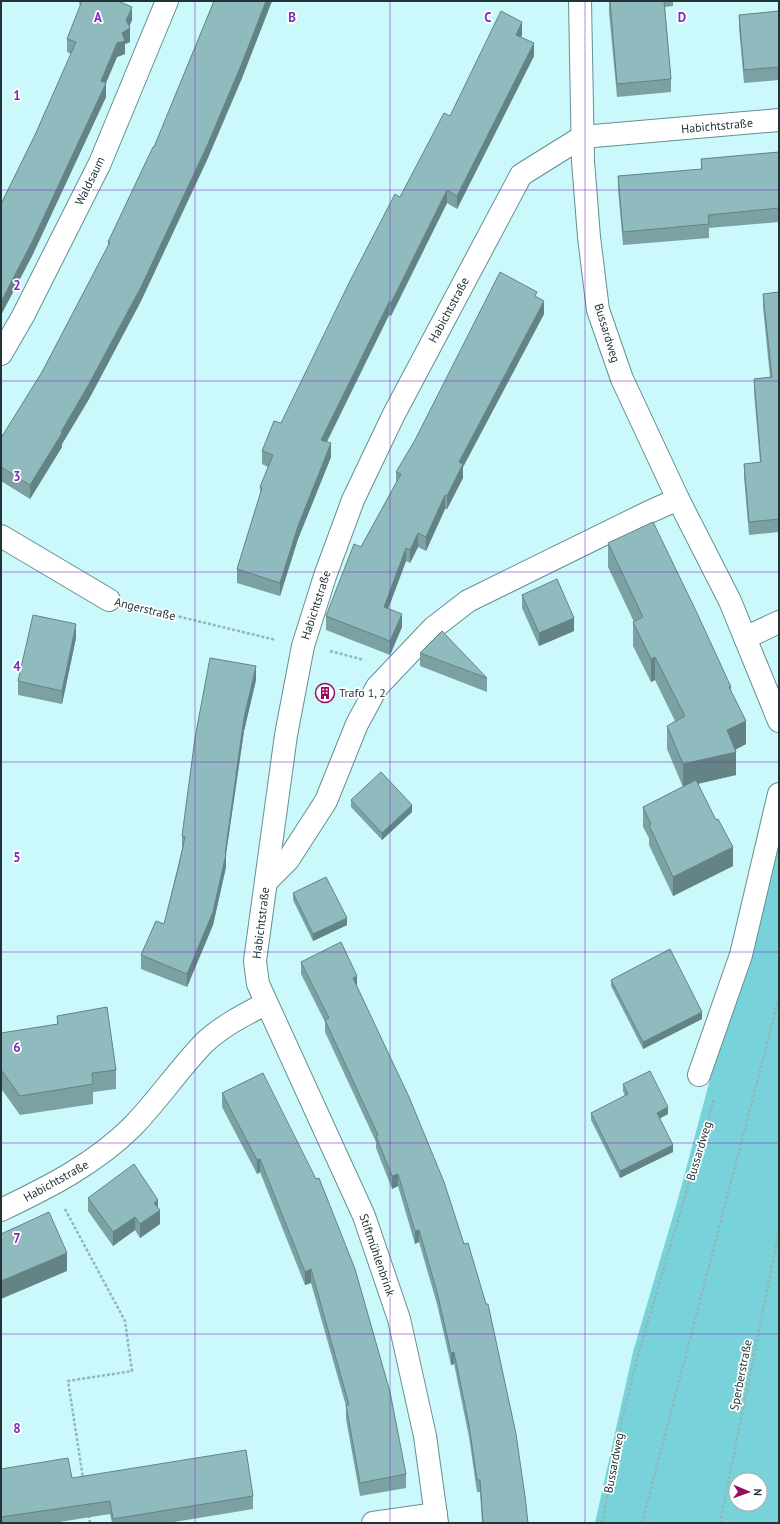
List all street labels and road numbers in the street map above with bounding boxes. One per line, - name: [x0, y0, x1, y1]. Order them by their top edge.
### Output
- street label: Habichtstraße: [680, 115, 754, 136]
- street label: Waldsaum: [71, 154, 108, 208]
- street label: Habichtstraße: [425, 274, 472, 345]
- street label: Bussardweg: [591, 301, 624, 364]
- street label: Habichtstraße: [297, 568, 334, 641]
- street label: Angerstraße: [113, 594, 177, 623]
- street label: Habichtstraße: [249, 886, 272, 960]
- street label: Bussardweg: [682, 1119, 715, 1182]
- street label: Habichtstraße: [21, 1157, 91, 1205]
- street label: Stiftmühlenbrink: [356, 1212, 399, 1298]
- street label: Sperberstraße: [726, 1338, 755, 1412]
- street label: Bussardweg: [600, 1431, 627, 1494]

